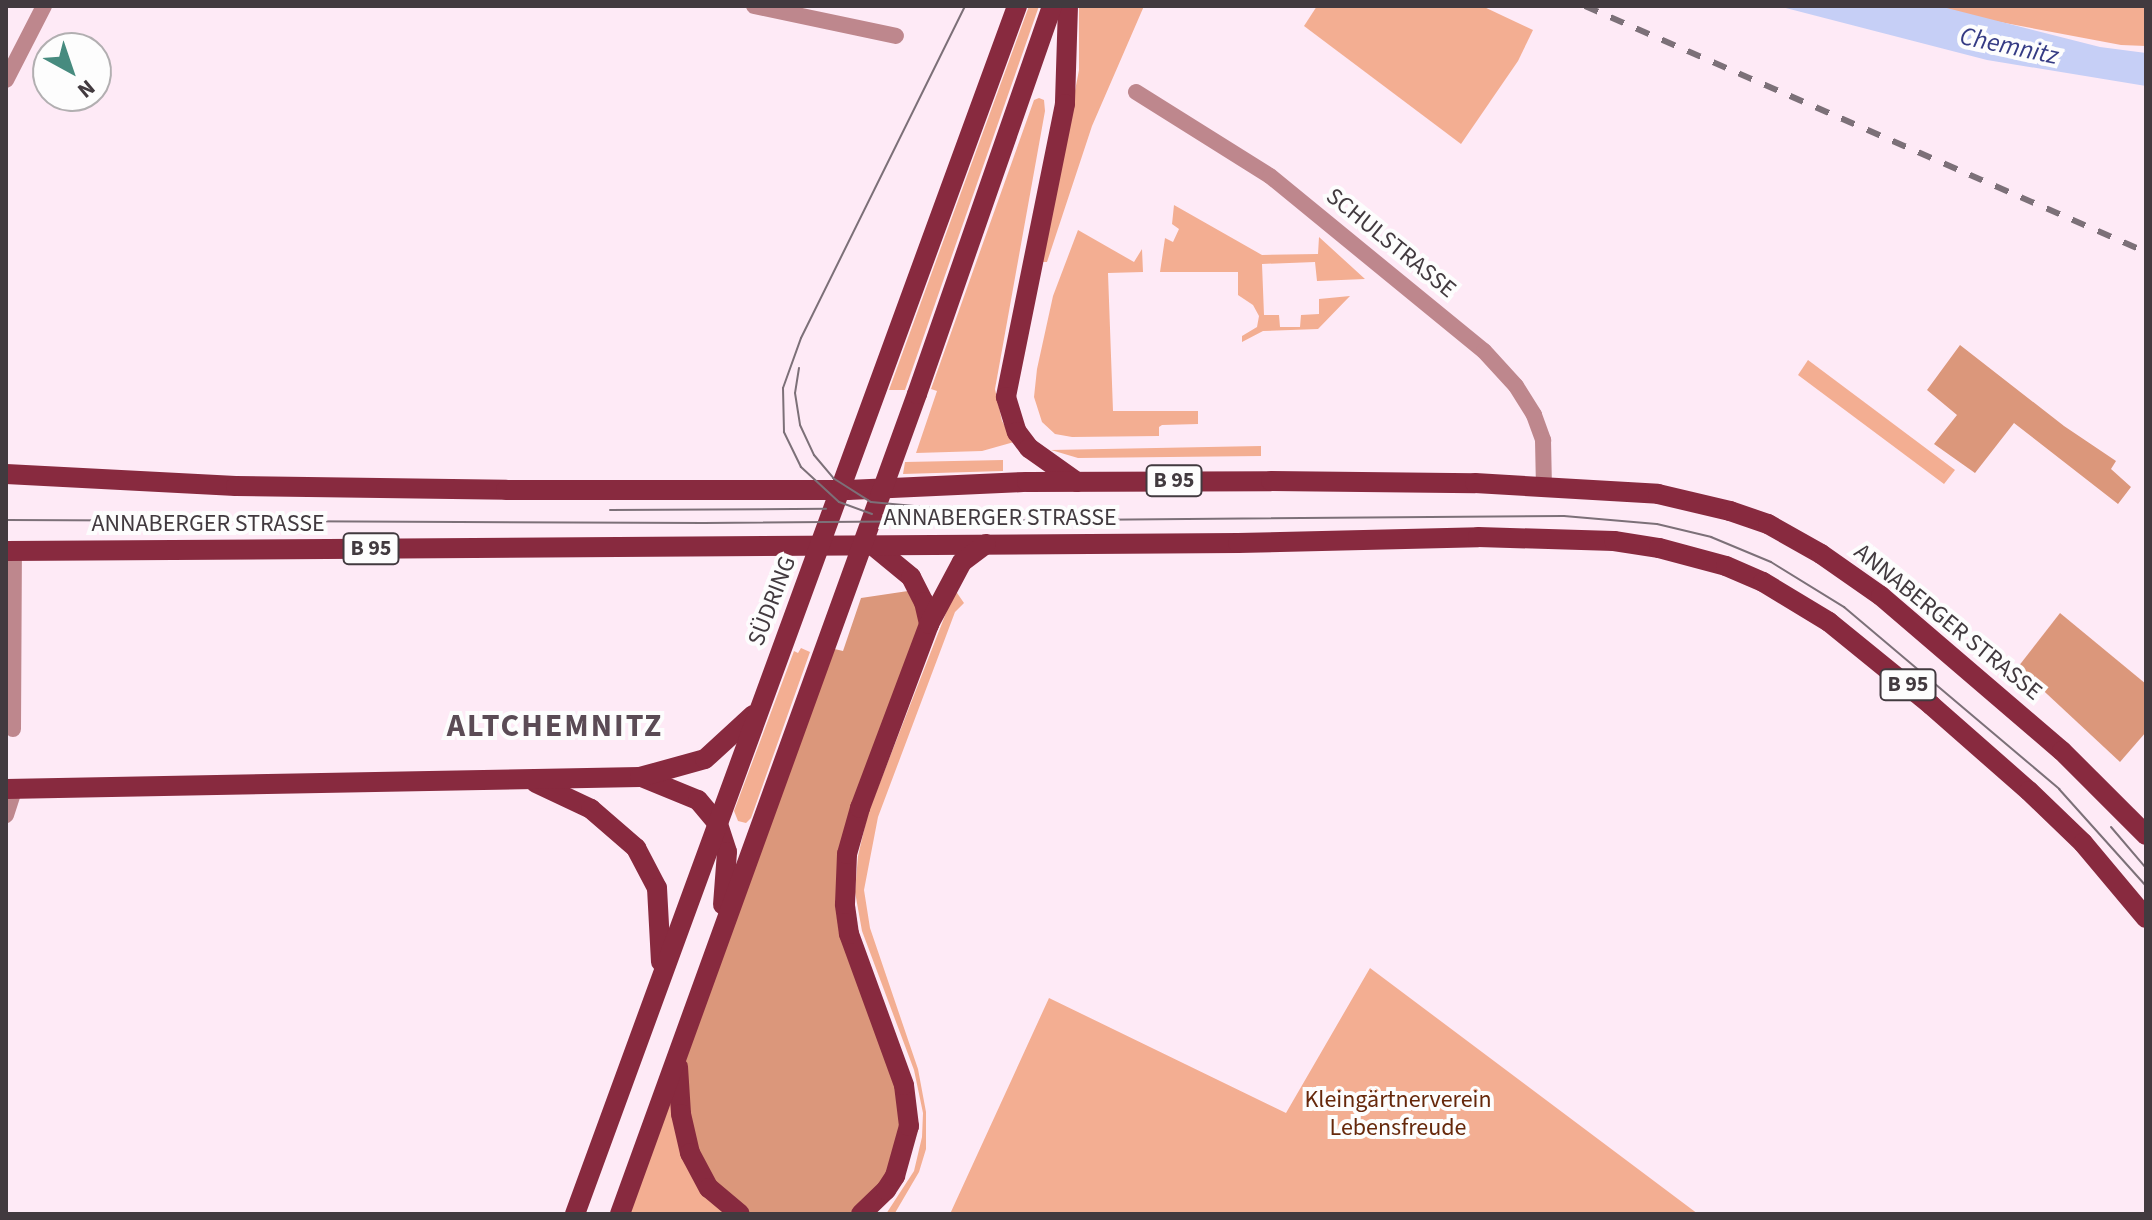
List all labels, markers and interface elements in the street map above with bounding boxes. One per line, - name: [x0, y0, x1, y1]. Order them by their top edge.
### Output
- water label: Chemnitz: [1957, 20, 2061, 72]
- north arrow: [32, 32, 112, 112]
- text: N: [70, 72, 102, 106]
- street label: SCHULSTRASSE: [1320, 182, 1462, 304]
- road number: B 95: [1144, 463, 1204, 499]
- street label: ANNABERGER STRASSE: [883, 504, 1117, 532]
- street label: ANNABERGER STRASSE: [91, 510, 325, 538]
- road number: B 95: [341, 531, 401, 567]
- street label: ANNABERGER STRASSE: [1848, 537, 2048, 707]
- street label: SÜDRING: [742, 552, 802, 650]
- road number: B 95: [1878, 667, 1938, 703]
- district label: ALTCHEMNITZ: [447, 707, 663, 745]
- park label: Kleingärtnerverein Lebensfreude: [1304, 1086, 1492, 1142]

